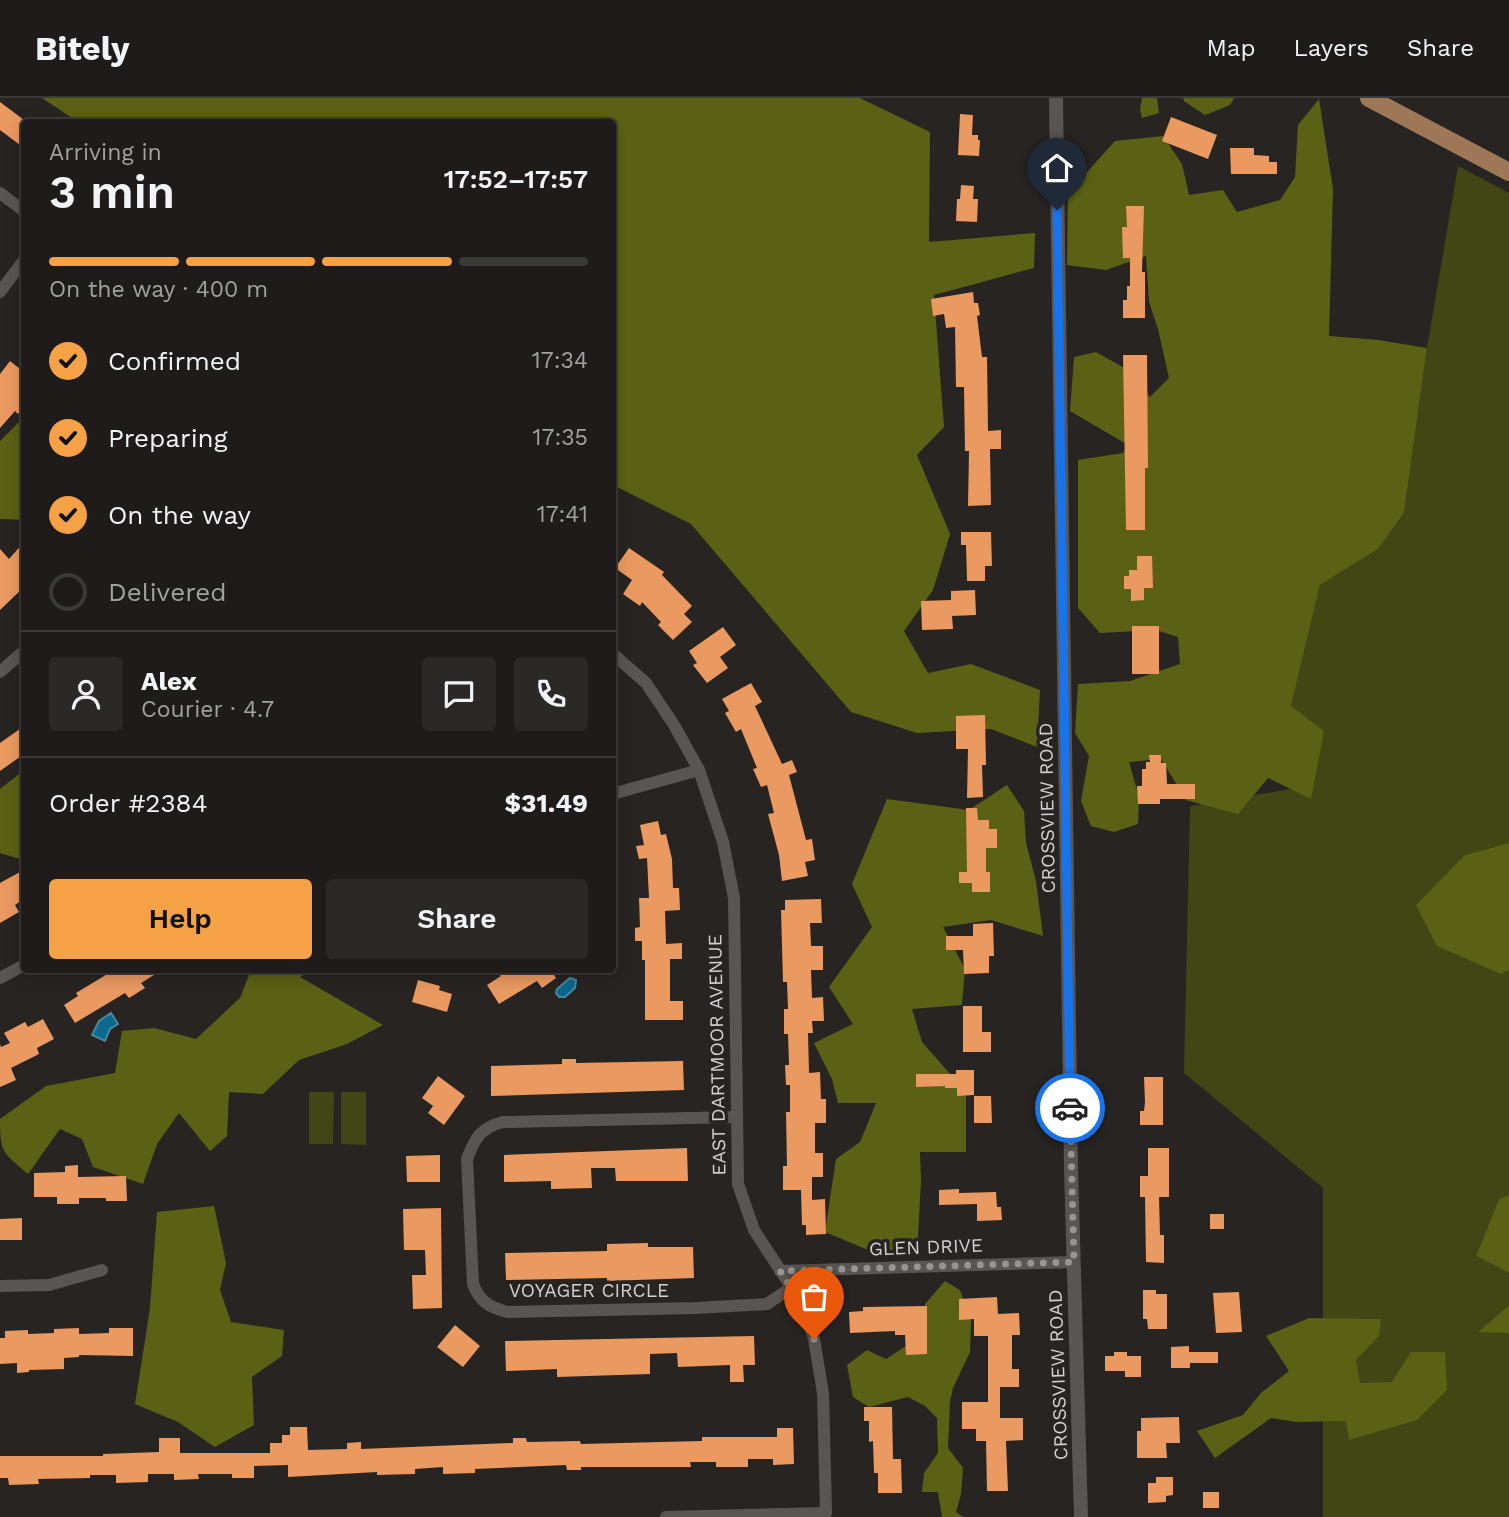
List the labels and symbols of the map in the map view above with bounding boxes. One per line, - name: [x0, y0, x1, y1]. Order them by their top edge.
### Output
- pin: [1027, 138, 1087, 210]
- street label: CROSSVIEW ROAD: [1034, 722, 1060, 894]
- street label: EAST DARTMOOR AVENUE: [703, 934, 731, 1176]
- courier: [1035, 1073, 1105, 1143]
- street label: GLEN DRIVE: [869, 1234, 983, 1260]
- pin: [784, 1267, 844, 1339]
- street label: VOYAGER CIRCLE: [509, 1279, 669, 1302]
- street label: CROSSVIEW ROAD: [1044, 1289, 1072, 1461]

